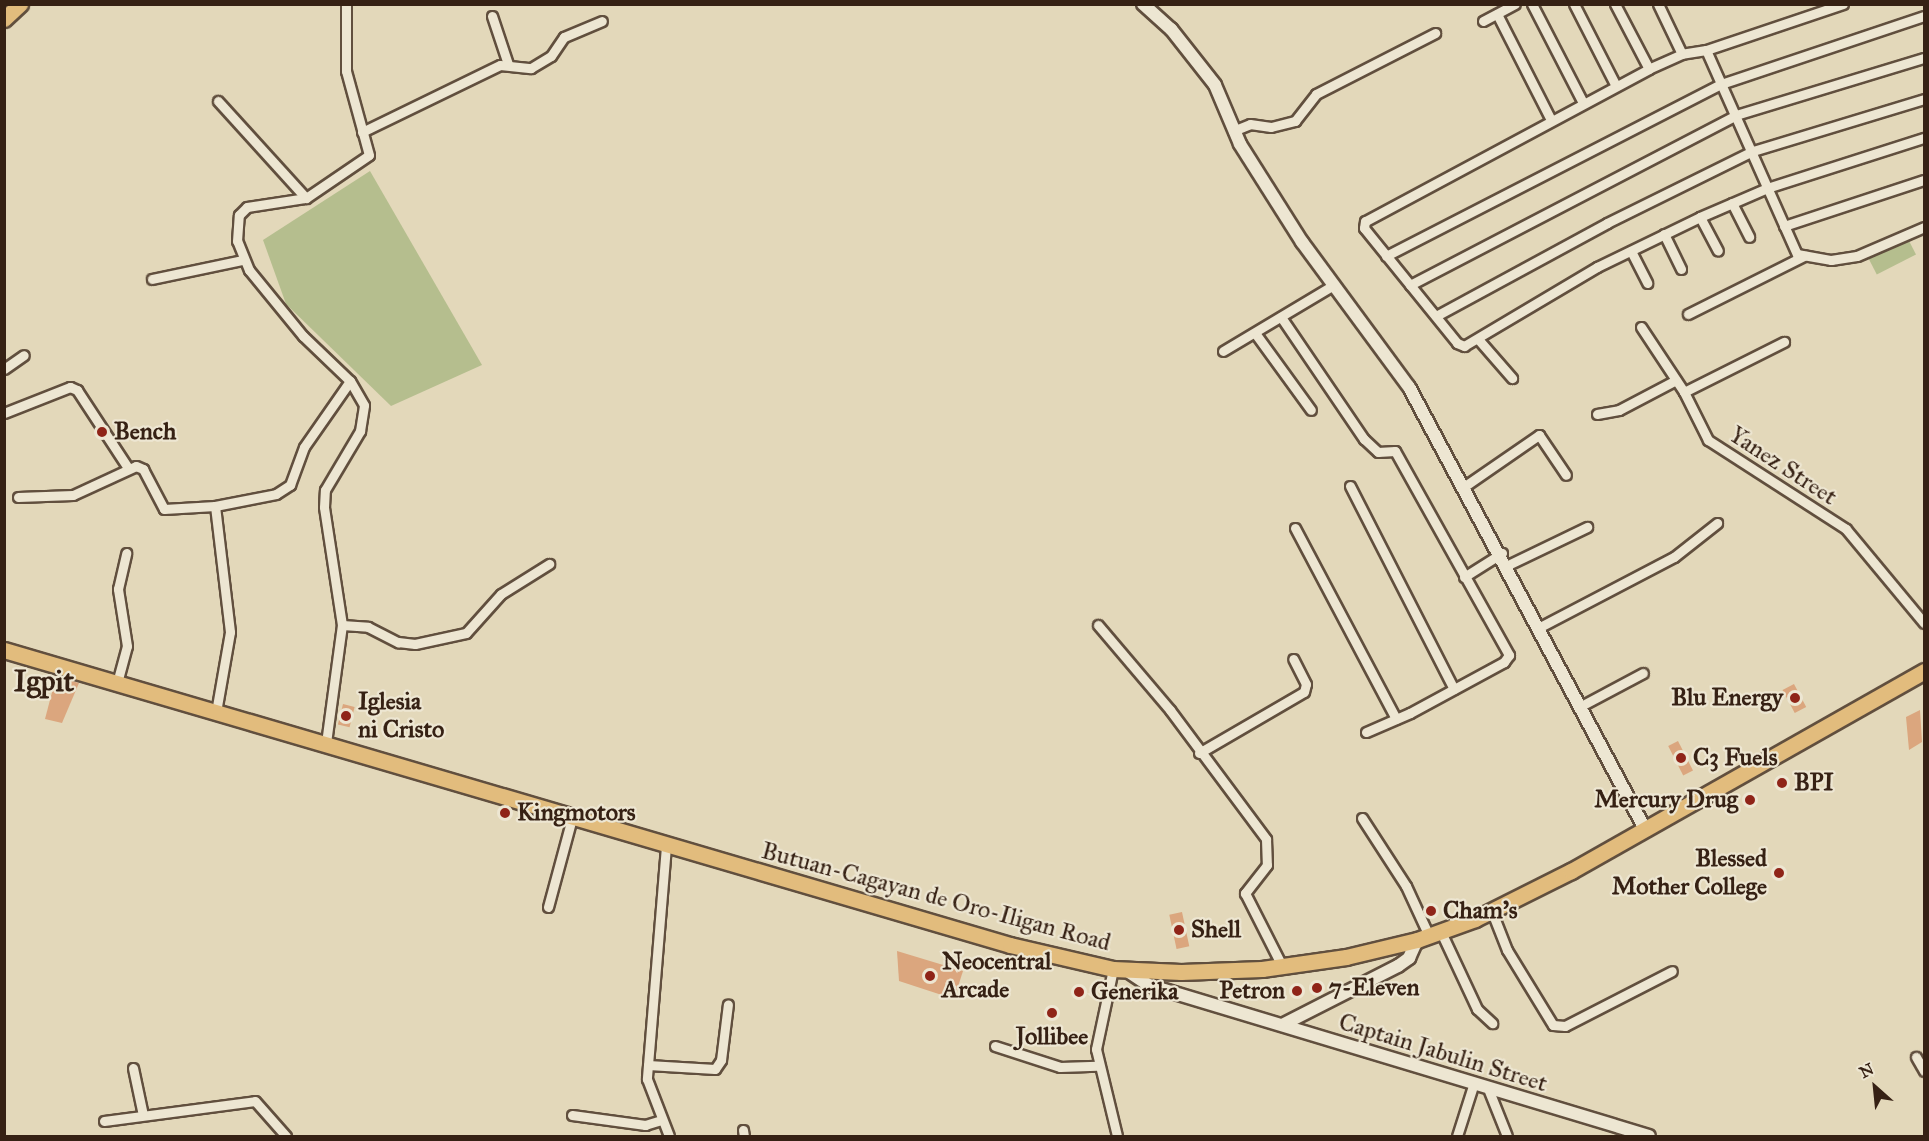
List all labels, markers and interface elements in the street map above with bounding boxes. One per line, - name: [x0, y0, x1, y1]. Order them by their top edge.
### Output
- place label: Bench: [114, 418, 176, 446]
- street label: Yanez Street: [1724, 420, 1842, 512]
- marker: Bench: [95, 425, 109, 439]
- district label: Igpit: [14, 663, 74, 699]
- place label: Blu Energy: [1671, 684, 1783, 712]
- place label: Iglesia ni Cristo: [358, 688, 444, 744]
- marker: Blu Energy: [1788, 691, 1802, 705]
- marker: Iglesia ni Cristo: [339, 709, 353, 723]
- place label: C3 Fuels: [1693, 744, 1778, 772]
- marker: C3 Fuels: [1674, 751, 1688, 765]
- place label: BPI: [1794, 769, 1834, 797]
- marker: BPI: [1775, 776, 1789, 790]
- place label: Mercury Drug: [1594, 786, 1738, 814]
- marker: Mercury Drug: [1743, 793, 1757, 807]
- place label: Kingmotors: [517, 799, 636, 827]
- marker: Kingmotors: [498, 806, 512, 820]
- street label: Butuan-Cagayan de Oro-Iligan Road: [758, 836, 1114, 958]
- place label: Blessed Mother College: [1612, 845, 1767, 901]
- marker: Blessed Mother College: [1772, 866, 1786, 880]
- place label: Cham's: [1443, 897, 1518, 925]
- marker: Cham's: [1424, 904, 1438, 918]
- place label: Shell: [1191, 916, 1241, 944]
- marker: Shell: [1172, 923, 1186, 937]
- place label: Neocentral Arcade: [942, 948, 1051, 1004]
- marker: Neocentral Arcade: [923, 969, 937, 983]
- place label: 7-Eleven: [1329, 974, 1419, 1002]
- place label: Petron: [1219, 977, 1285, 1005]
- place label: Generika: [1091, 978, 1178, 1006]
- marker: 7-Eleven: [1310, 981, 1324, 995]
- marker: Petron: [1290, 984, 1304, 998]
- marker: Generika: [1072, 985, 1086, 999]
- marker: Jollibee: [1045, 1006, 1059, 1020]
- street label: Captain Jabulin Street: [1335, 1008, 1551, 1098]
- place label: Jollibee: [1016, 1023, 1088, 1051]
- north arrow: [1845, 1057, 1905, 1117]
- text: N: [1856, 1059, 1877, 1082]

